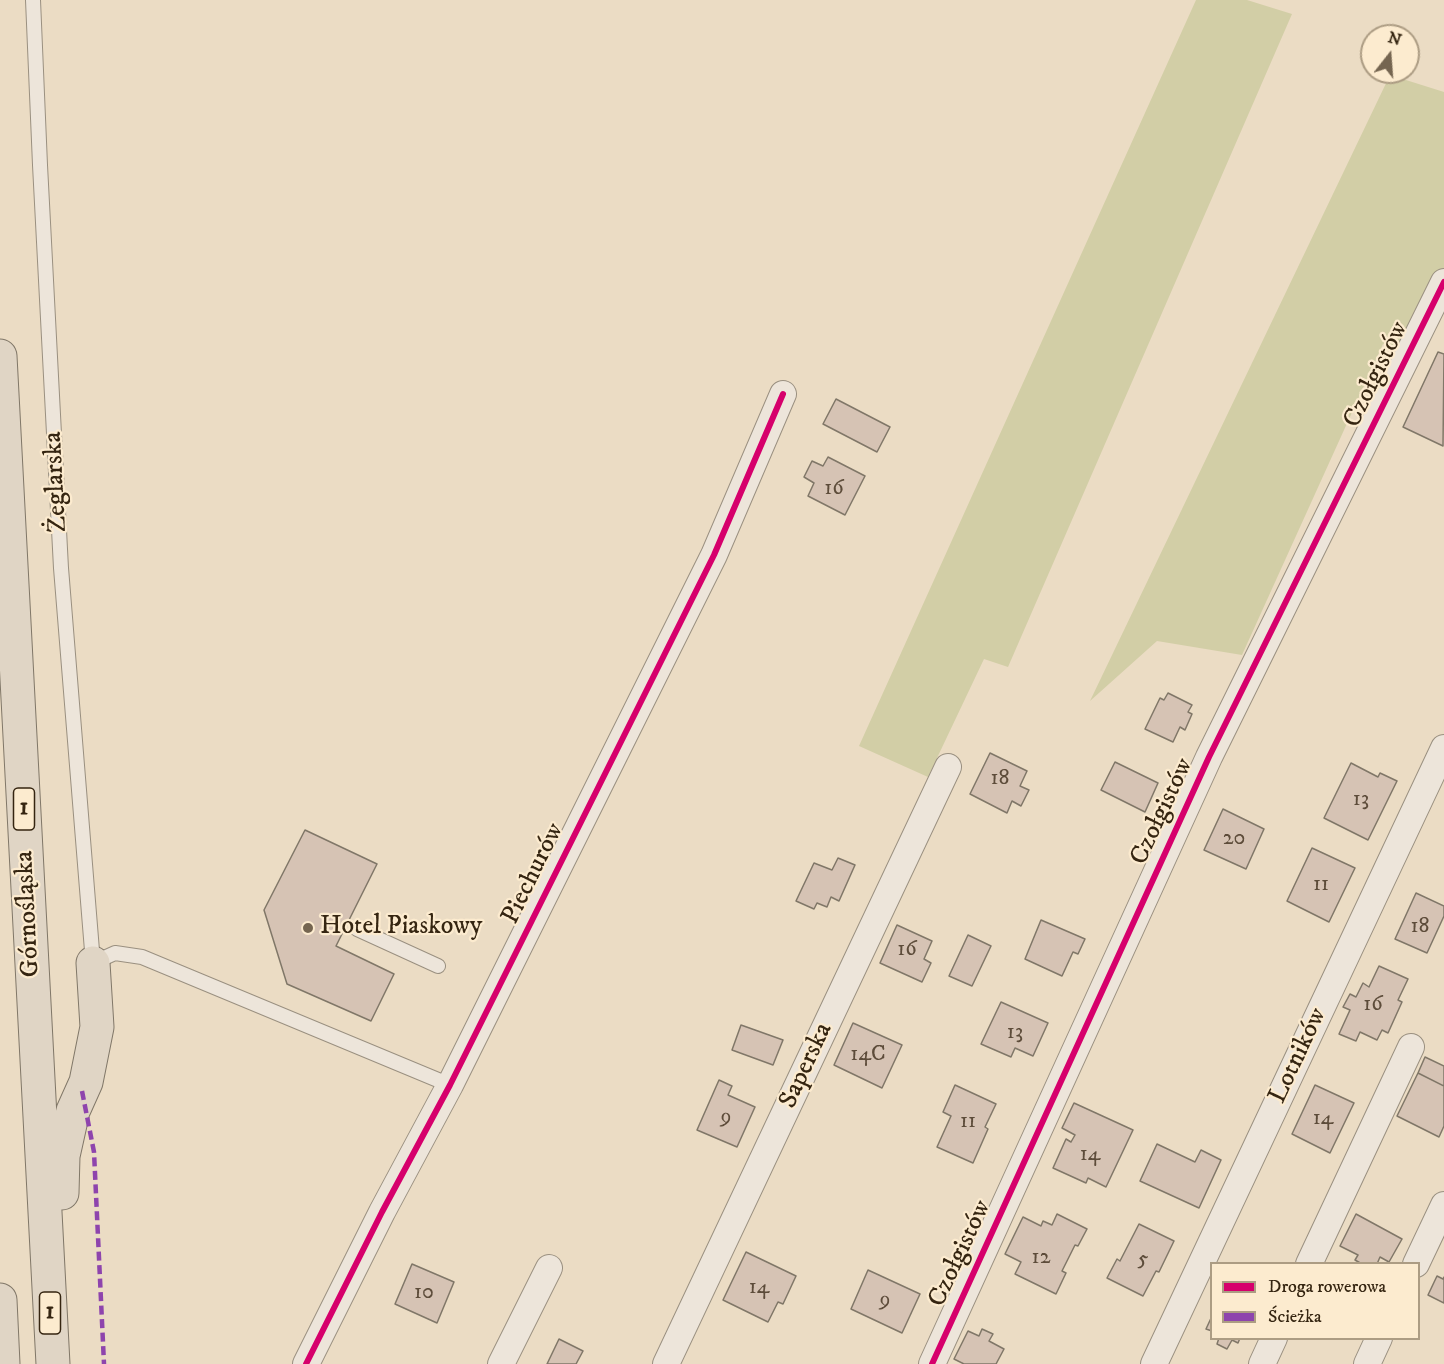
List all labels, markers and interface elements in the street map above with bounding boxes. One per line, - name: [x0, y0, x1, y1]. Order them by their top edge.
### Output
- north arrow: [1360, 24, 1420, 84]
- text: N: [1385, 27, 1404, 50]
- street label: Czołgistów: [1338, 317, 1416, 433]
- street label: Żeglarska: [39, 431, 75, 533]
- house number: 16: [824, 476, 844, 502]
- street label: Czołgistów: [1125, 754, 1201, 870]
- house number: 18: [990, 766, 1010, 792]
- house number: 13: [1353, 787, 1369, 813]
- road number: 1: [14, 788, 34, 830]
- street label: Piechurów: [496, 818, 572, 930]
- house number: 20: [1223, 826, 1245, 852]
- street label: Górnośląska: [10, 850, 48, 978]
- house number: 11: [1313, 872, 1329, 898]
- place label: Hotel Piaskowy: [320, 912, 482, 944]
- house number: 18: [1410, 914, 1430, 940]
- marker: Hotel Piaskowy: [301, 921, 315, 935]
- house number: 16: [897, 937, 917, 963]
- house number: 16: [1363, 992, 1383, 1018]
- street label: Lotników: [1263, 1003, 1335, 1109]
- street label: Saperska: [774, 1018, 840, 1114]
- house number: 13: [1007, 1020, 1023, 1046]
- house number: 14C: [850, 1042, 886, 1068]
- house number: 9: [721, 1105, 731, 1131]
- house number: 14: [1313, 1106, 1333, 1132]
- house number: 11: [960, 1109, 976, 1135]
- house number: 14: [1080, 1142, 1100, 1168]
- street label: Czołgistów: [923, 1196, 999, 1312]
- house number: 12: [1032, 1245, 1050, 1271]
- house number: 5: [1138, 1247, 1148, 1273]
- legend: [1210, 1262, 1420, 1340]
- house number: 14: [749, 1275, 769, 1301]
- text: Droga rowerowa: [1268, 1276, 1386, 1298]
- house number: 10: [414, 1280, 434, 1306]
- house number: 9: [880, 1288, 890, 1314]
- road number: 1: [40, 1292, 60, 1334]
- text: Ścieżka: [1268, 1306, 1322, 1328]

